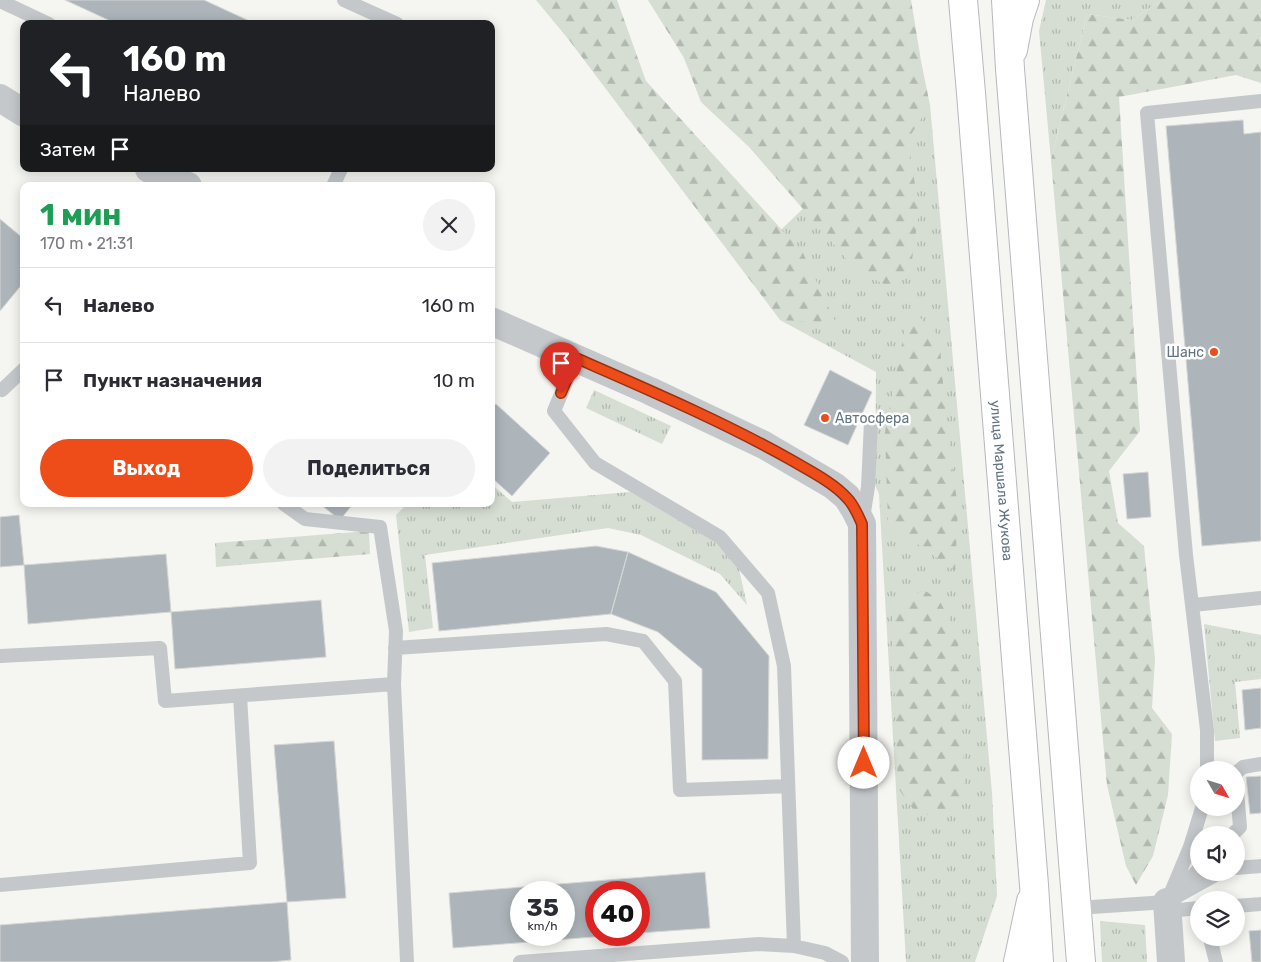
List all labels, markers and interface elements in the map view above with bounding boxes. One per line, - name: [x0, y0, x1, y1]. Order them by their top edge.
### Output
- text: 160 m: [123, 38, 227, 80]
- icon: left: [40, 40, 105, 105]
- text: Налево: [123, 80, 201, 107]
- icon: arrive: [106, 135, 134, 163]
- text: Затем: [40, 138, 96, 161]
- text: 1 мин: [40, 197, 121, 233]
- button: close: [423, 199, 475, 251]
- text: 170 m · 21:31: [40, 234, 133, 253]
- icon: left: [40, 291, 68, 319]
- text: Налево: [83, 294, 155, 317]
- text: 160 m: [422, 294, 475, 317]
- pin: [540, 342, 582, 393]
- place label: Шанс: [1167, 344, 1204, 361]
- marker: Шанс: [1208, 346, 1220, 358]
- icon: arrive: [547, 349, 575, 377]
- icon: arrive: [40, 366, 68, 394]
- text: Пункт назначения: [83, 369, 262, 392]
- text: 10 m: [433, 369, 475, 392]
- street label: улица Маршала Жукова: [986, 399, 1016, 562]
- place label: Автосфера: [835, 410, 909, 427]
- marker: Автосфера: [819, 412, 831, 424]
- button: Выход: [40, 439, 253, 497]
- button: Поделиться: [263, 439, 475, 497]
- position arrow: [837, 736, 889, 788]
- north arrow: [1190, 761, 1245, 816]
- map controls: [1190, 761, 1245, 946]
- button: sound: [1190, 826, 1245, 881]
- speed limit sign: 40: [585, 881, 650, 946]
- button: layers: [1190, 891, 1245, 946]
- text: 35: [526, 893, 559, 922]
- text: km/h: [528, 919, 557, 933]

